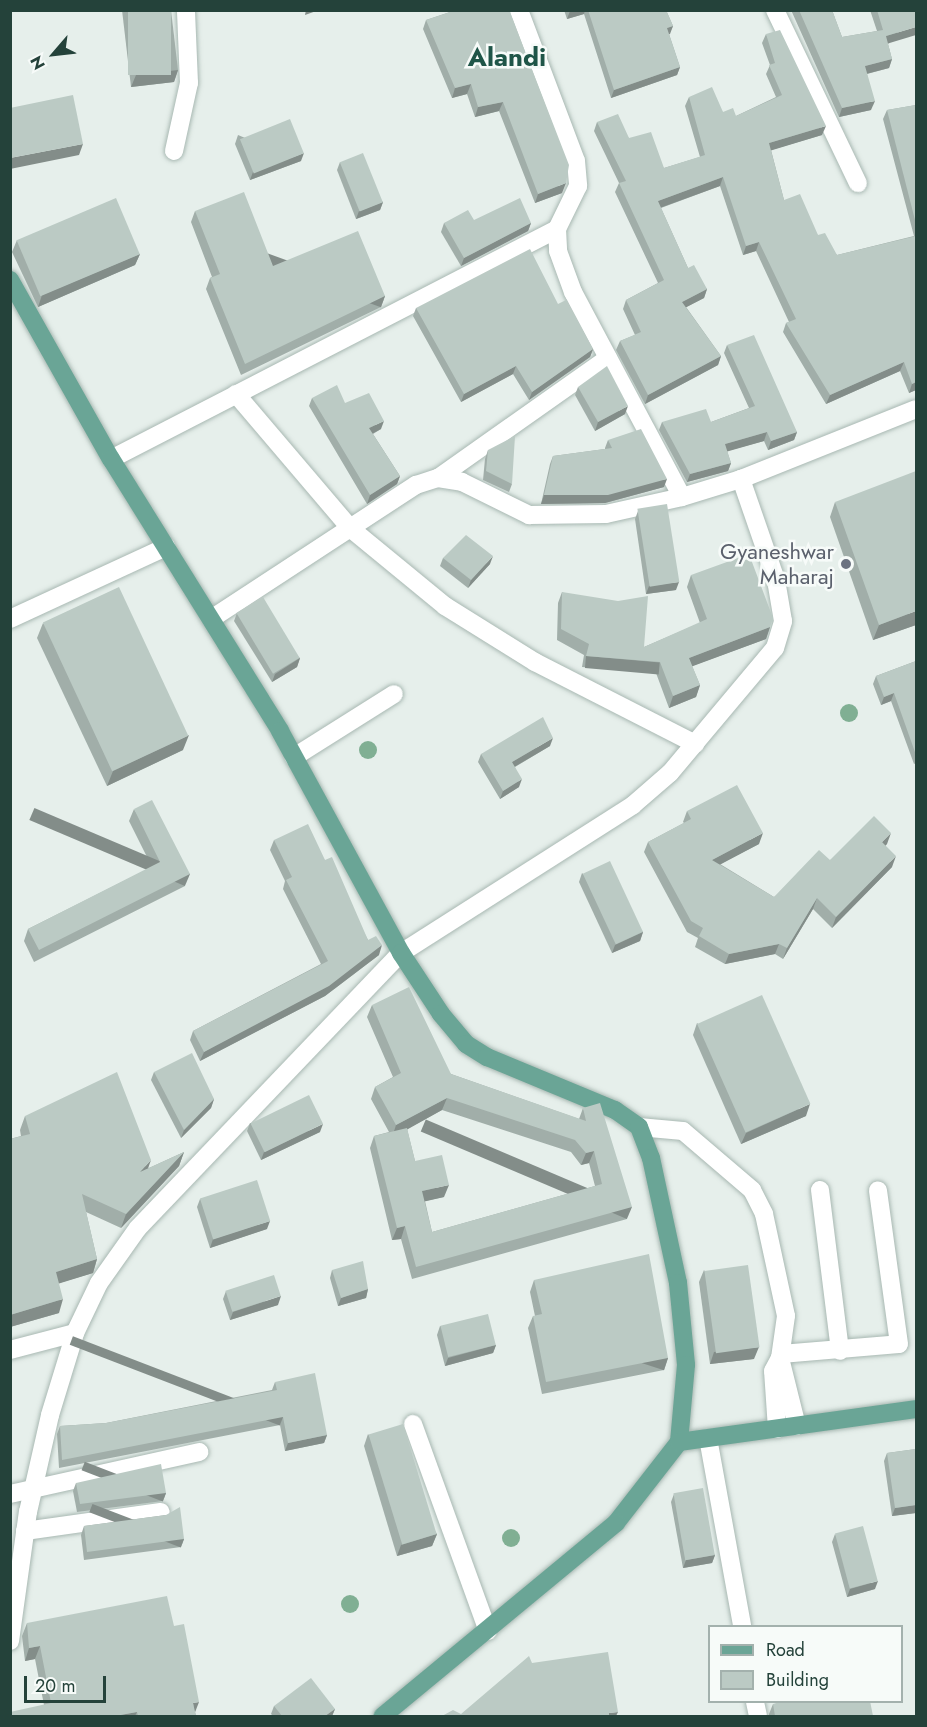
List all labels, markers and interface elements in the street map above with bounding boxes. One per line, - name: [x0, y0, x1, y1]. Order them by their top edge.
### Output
- north arrow: [24, 24, 84, 84]
- district label: Alandi: [468, 42, 546, 74]
- text: N: [25, 52, 51, 74]
- place label: Gyaneshwar Maharaj: [720, 538, 834, 590]
- marker: Gyaneshwar Maharaj: [839, 557, 853, 571]
- legend: [708, 1625, 903, 1703]
- text: Road: [766, 1637, 805, 1663]
- scale bar: [27, 1664, 110, 1702]
- text: Building: [766, 1667, 829, 1693]
- text: 20 m: [35, 1673, 75, 1699]

